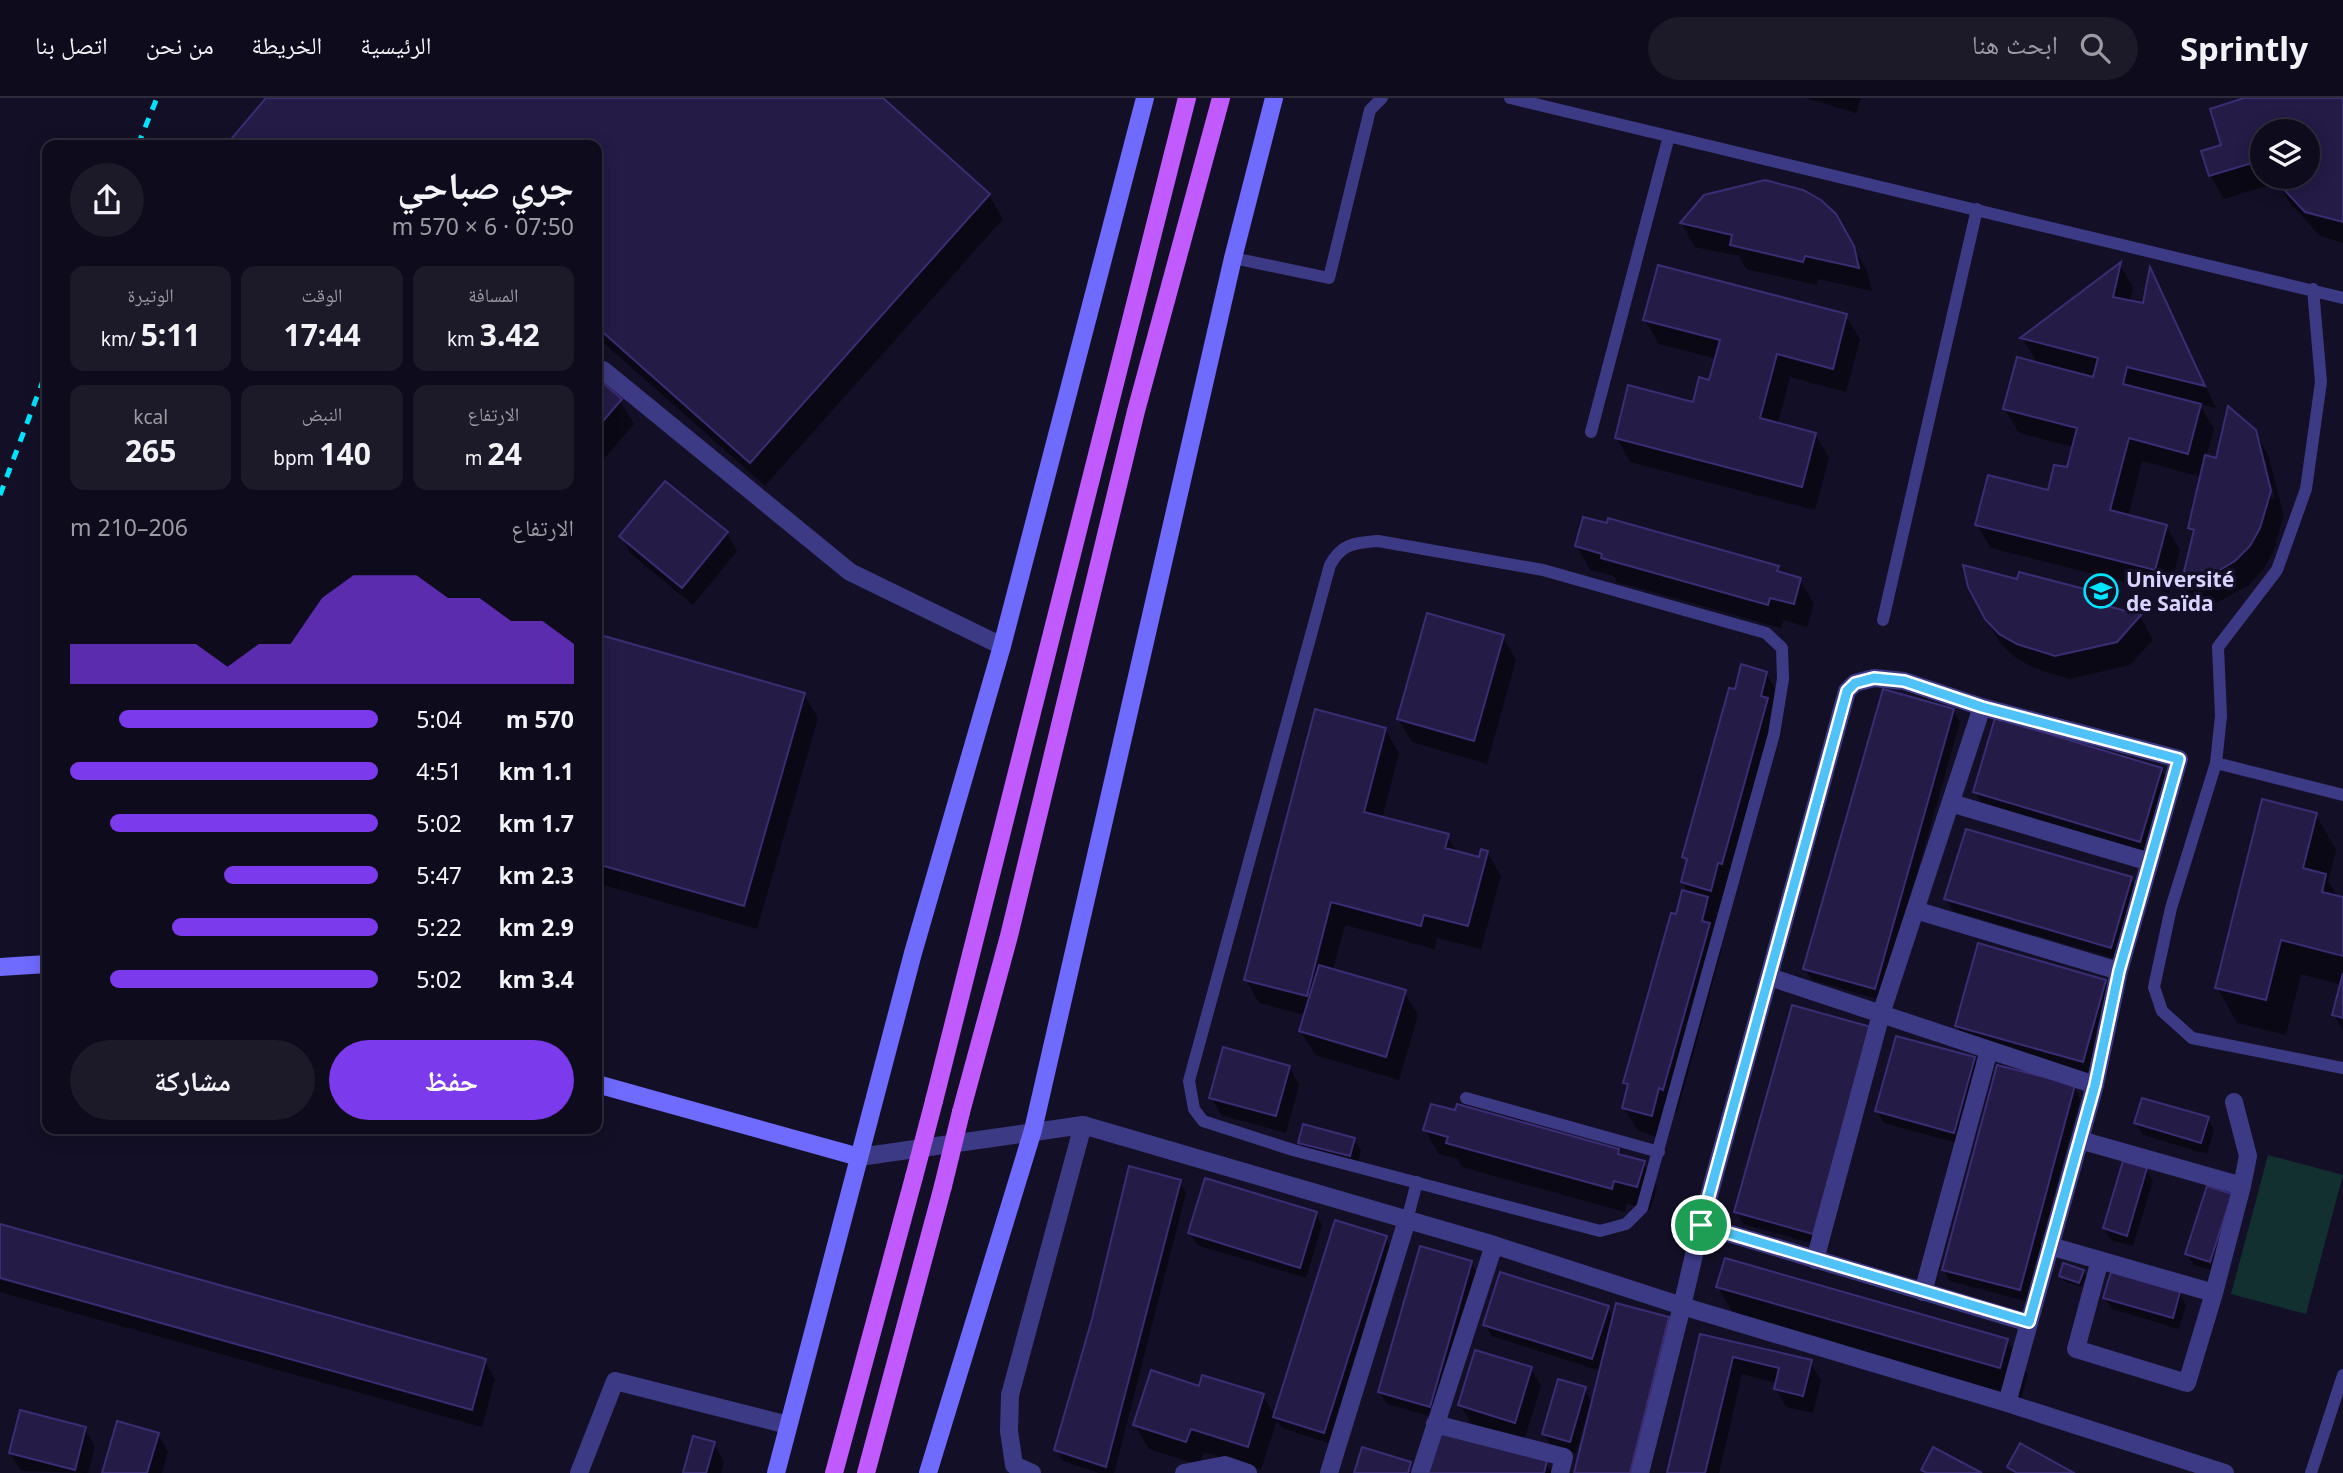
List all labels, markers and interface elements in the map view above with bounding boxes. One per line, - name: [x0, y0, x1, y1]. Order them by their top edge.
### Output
- search box: [1648, 17, 2138, 80]
- text: ابحث هنا: [1972, 26, 2058, 62]
- text: Sprintly: [2180, 26, 2308, 71]
- text: اتصل بنا: [35, 28, 108, 61]
- text: من نحن: [146, 28, 214, 61]
- text: الخريطة: [252, 28, 322, 61]
- text: الرئيسية: [360, 28, 431, 61]
- icon: search: [2076, 29, 2114, 67]
- map controls: [2250, 119, 2320, 189]
- button: layers: [2250, 119, 2320, 189]
- text: جري صباحي: [397, 158, 574, 210]
- button: share: [70, 163, 144, 237]
- text: 07:50 · 6 × 570 m: [392, 210, 574, 242]
- text: الوتيرة: [128, 282, 174, 308]
- text: الوقت: [302, 282, 342, 308]
- text: المسافة: [468, 282, 519, 308]
- text: 5:11: [141, 314, 201, 355]
- text: 17:44: [283, 314, 361, 355]
- text: 3.42: [480, 314, 540, 355]
- text: /km: [101, 326, 141, 352]
- text: km: [447, 326, 480, 352]
- text: النبض: [302, 401, 342, 427]
- text: الارتفاع: [467, 401, 519, 427]
- text: kcal: [133, 404, 168, 430]
- text: 265: [125, 430, 176, 471]
- text: 140: [319, 433, 371, 474]
- text: 24: [488, 433, 522, 474]
- text: bpm: [273, 445, 319, 471]
- text: m: [465, 445, 488, 471]
- text: 206–210 m: [70, 511, 188, 543]
- text: الارتفاع: [511, 511, 574, 543]
- place label: Université de Saïda: [2126, 565, 2234, 617]
- school or university icon: Université de Saïda: [2082, 572, 2120, 610]
- text: 5:04: [416, 703, 462, 735]
- text: 570 m: [506, 703, 574, 735]
- text: 4:51: [416, 755, 462, 787]
- text: 1.1 km: [499, 755, 574, 787]
- text: 5:02: [416, 807, 462, 839]
- text: 1.7 km: [499, 807, 574, 839]
- text: 5:47: [416, 859, 462, 891]
- text: 2.3 km: [499, 859, 574, 891]
- text: 5:22: [416, 911, 462, 943]
- text: 2.9 km: [499, 911, 574, 943]
- text: 5:02: [416, 963, 462, 995]
- text: 3.4 km: [499, 963, 574, 995]
- button: مشاركة: [70, 1040, 315, 1120]
- button: حفظ: [329, 1040, 574, 1120]
- pin: [1671, 1195, 1731, 1255]
- icon: arrive: [1682, 1206, 1720, 1244]

